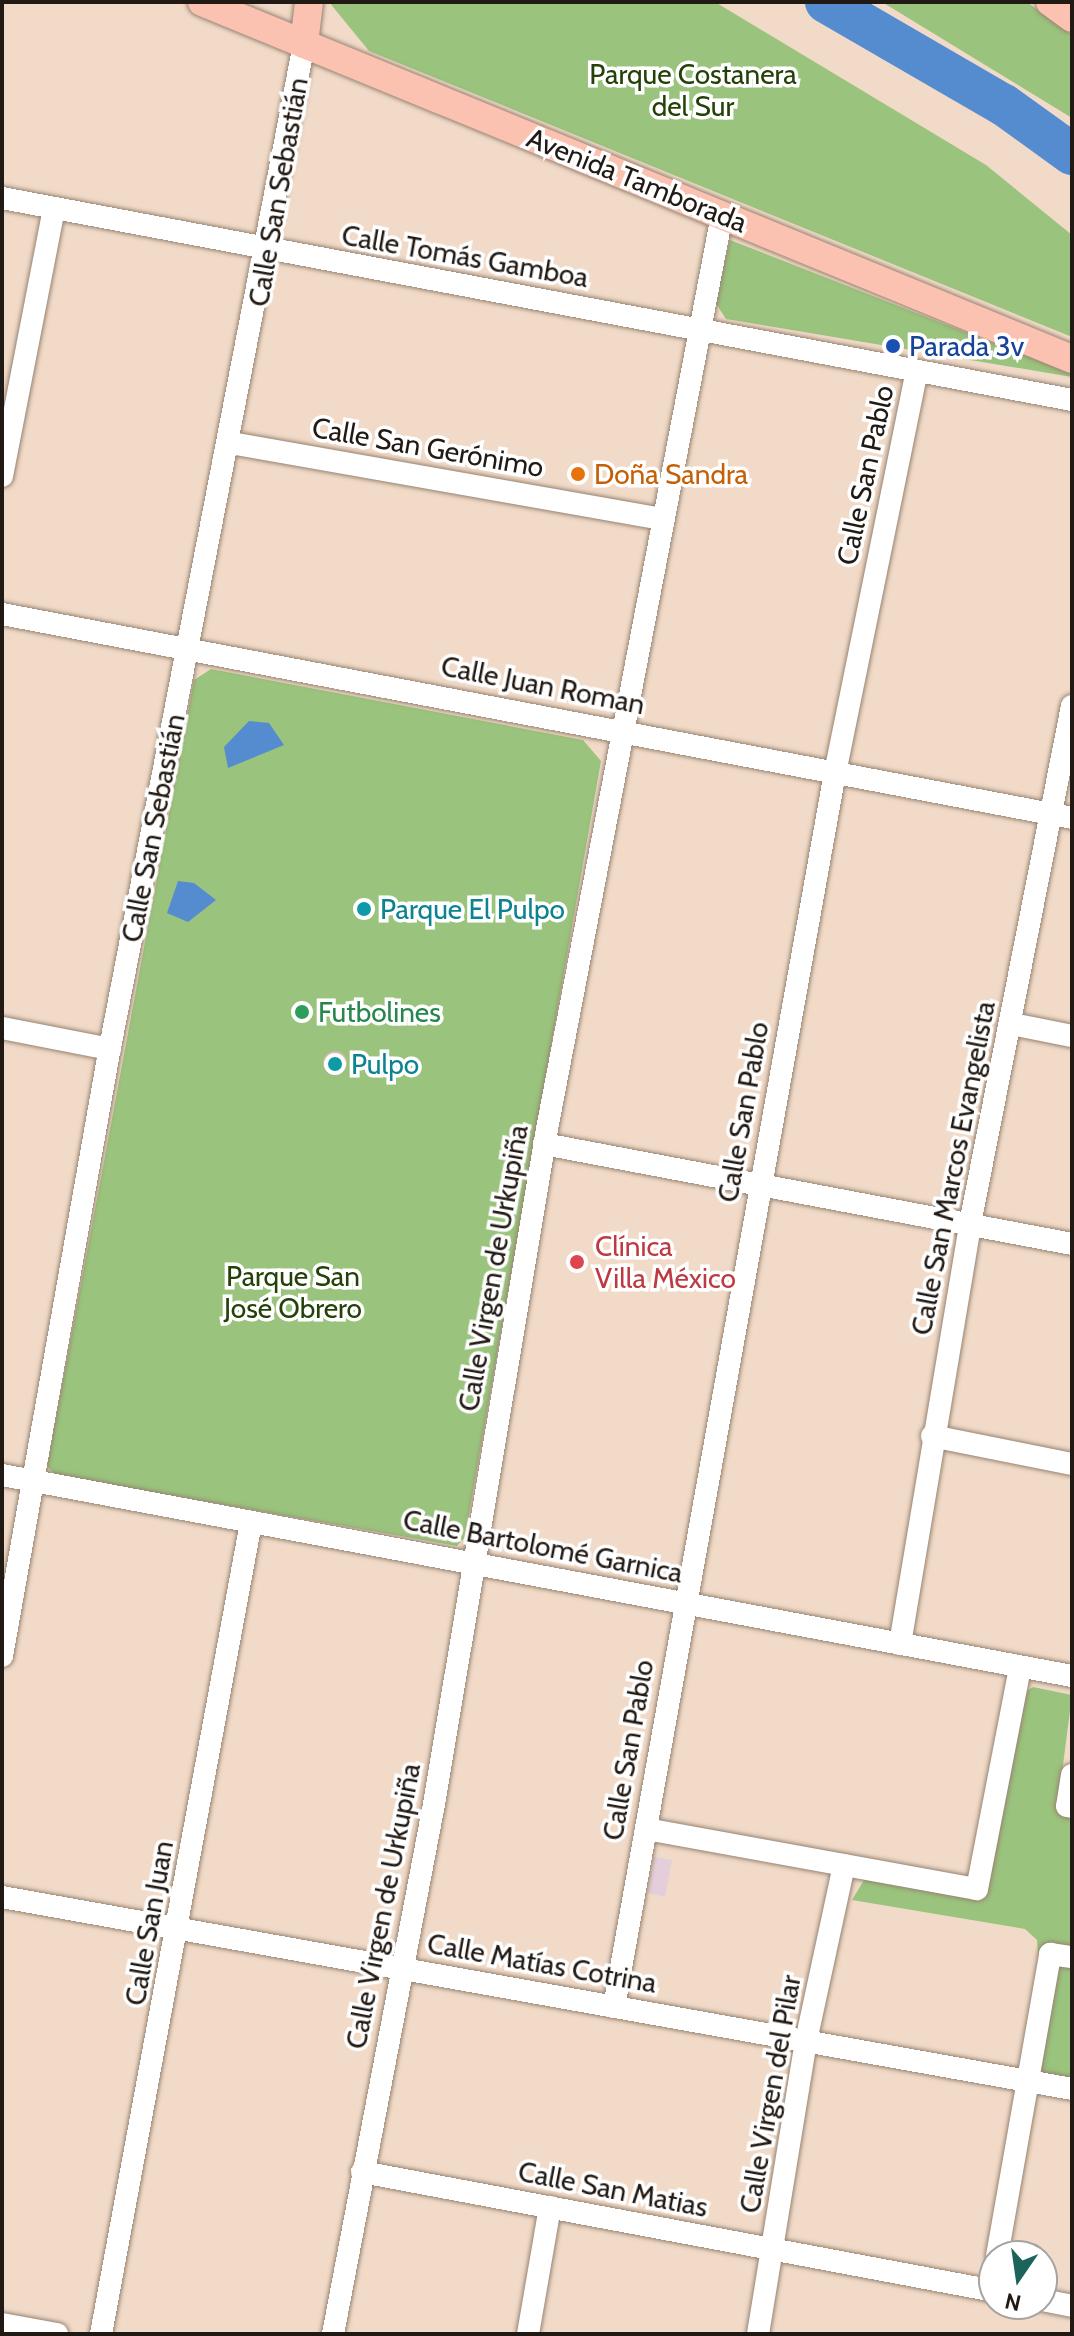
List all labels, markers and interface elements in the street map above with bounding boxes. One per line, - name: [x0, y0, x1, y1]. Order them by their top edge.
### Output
- park label: Parque Costanera del Sur: [589, 57, 797, 123]
- street label: Calle San Sebastián: [241, 75, 315, 309]
- street label: Avenida Tamborada: [522, 121, 752, 239]
- street label: Calle Tomás Gamboa: [339, 218, 591, 294]
- place label: Parada 3v: [909, 329, 1024, 363]
- marker: Parada 3v: [884, 337, 902, 355]
- street label: Calle San Pablo: [830, 382, 900, 568]
- street label: Calle San Gerónimo: [310, 410, 546, 484]
- place label: Doña Sandra: [594, 457, 748, 491]
- marker: Doña Sandra: [569, 465, 587, 483]
- street label: Calle Juan Roman: [438, 649, 648, 721]
- street label: Calle San Sebastián: [114, 711, 192, 945]
- place label: Parque El Pulpo: [380, 892, 565, 926]
- marker: Parque El Pulpo: [355, 900, 373, 918]
- place label: Futbolines: [318, 995, 441, 1029]
- street label: Calle San Marcos Evangelista: [904, 998, 1002, 1338]
- marker: Futbolines: [293, 1003, 311, 1021]
- street label: Calle San Pablo: [711, 1019, 775, 1205]
- place label: Pulpo: [351, 1047, 419, 1081]
- marker: Pulpo: [326, 1055, 344, 1073]
- street label: Calle Virgen de Urkupiña: [451, 1122, 535, 1414]
- place label: Clínica Villa México: [595, 1229, 736, 1295]
- marker: Clínica Villa México: [566, 1251, 588, 1273]
- park label: Parque San José Obrero: [224, 1259, 362, 1325]
- street label: Calle Bartolomé Garnica: [400, 1502, 686, 1590]
- street label: Calle San Pablo: [596, 1657, 660, 1843]
- street label: Calle Virgen de Urkupiña: [339, 1760, 427, 2052]
- street label: Calle San Juan: [118, 1838, 180, 2008]
- street label: Calle Matías Cotrina: [425, 1926, 659, 2000]
- street label: Calle Virgen del Pilar: [733, 1972, 807, 2216]
- street label: Calle San Matias: [515, 2154, 711, 2224]
- north arrow: [978, 2240, 1058, 2320]
- text: N: [1002, 2287, 1024, 2317]

